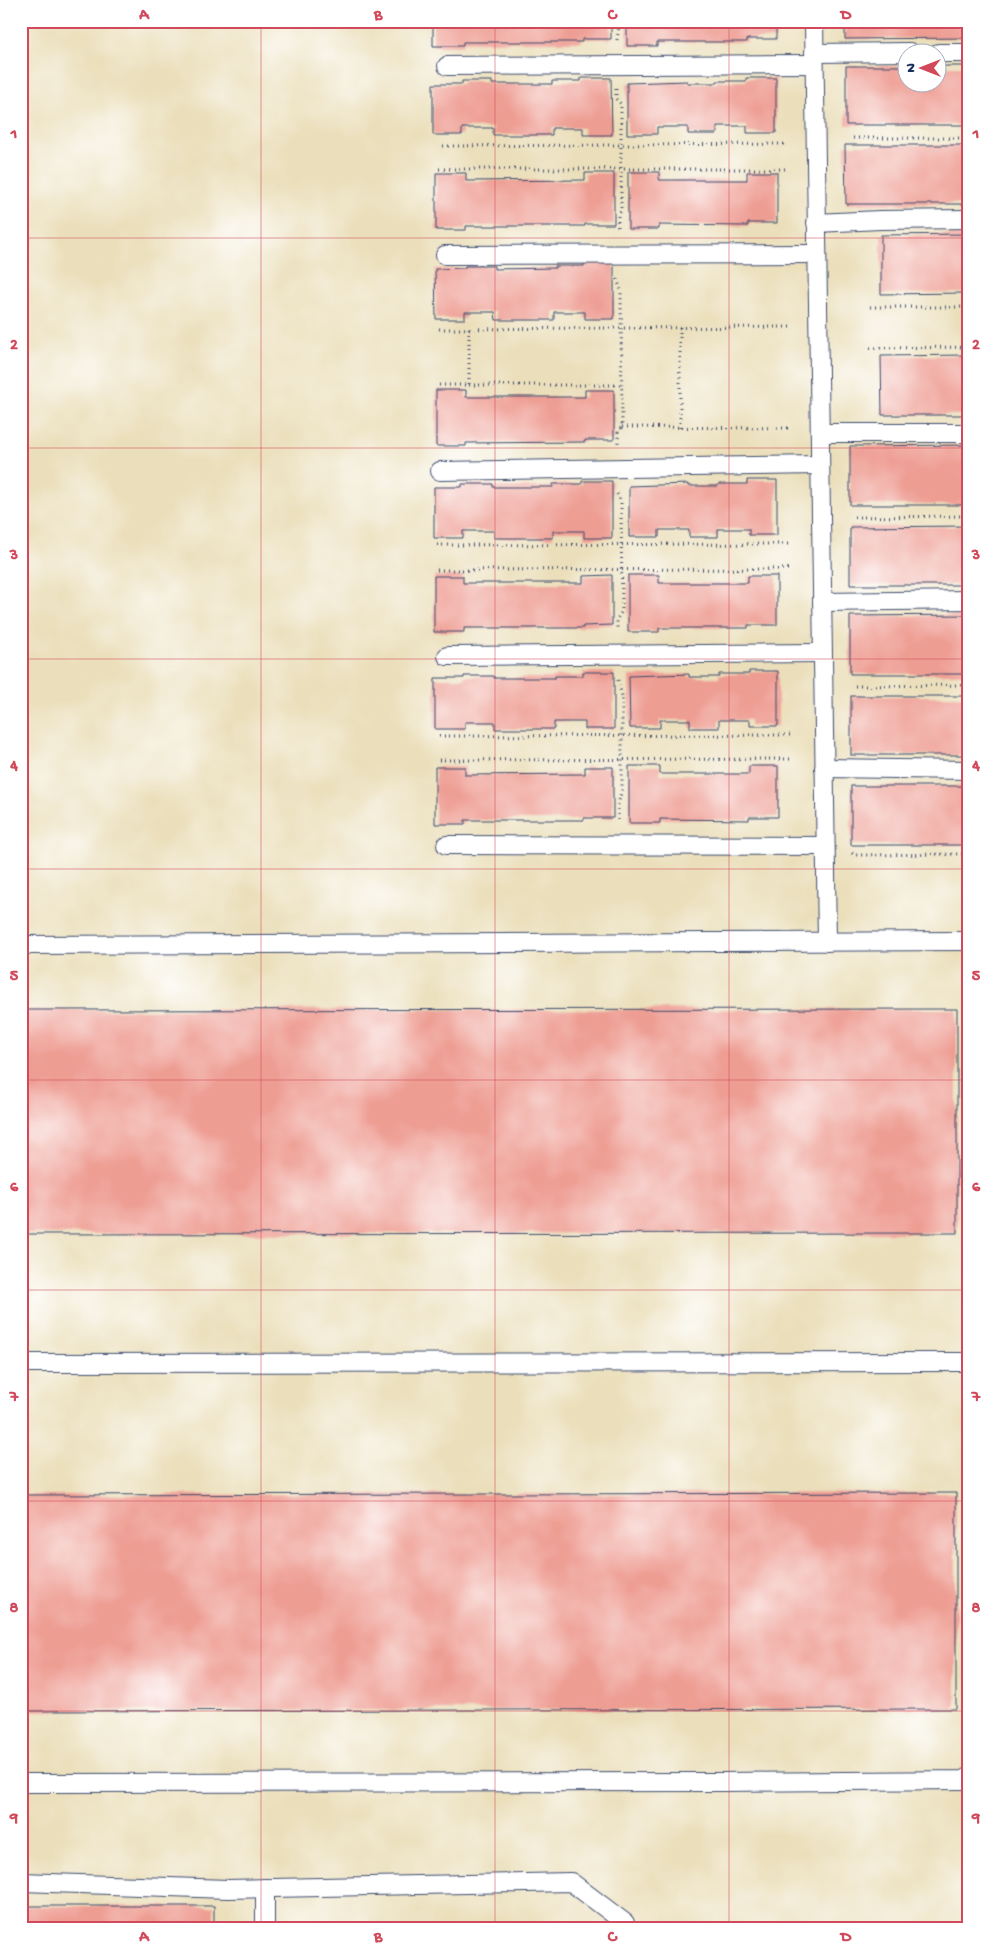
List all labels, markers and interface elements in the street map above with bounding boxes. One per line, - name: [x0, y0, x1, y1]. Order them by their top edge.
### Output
- text: A: [138, 7, 150, 26]
- text: B: [373, 7, 383, 26]
- text: C: [607, 7, 618, 26]
- text: D: [839, 7, 852, 26]
- north arrow: [898, 42, 948, 92]
- text: N: [903, 63, 920, 73]
- text: 1: [10, 126, 17, 145]
- text: 1: [972, 126, 979, 145]
- text: 2: [10, 337, 18, 356]
- text: 2: [972, 337, 980, 356]
- text: 3: [9, 547, 18, 566]
- text: 3: [971, 547, 980, 566]
- text: 4: [9, 758, 18, 777]
- text: 4: [971, 758, 980, 777]
- text: 5: [10, 968, 19, 987]
- text: 5: [972, 968, 981, 987]
- text: 6: [10, 1179, 19, 1198]
- text: 6: [972, 1179, 981, 1198]
- text: 7: [9, 1389, 19, 1408]
- text: 7: [971, 1389, 981, 1408]
- text: 8: [10, 1600, 19, 1619]
- text: 8: [972, 1600, 981, 1619]
- text: 9: [9, 1810, 18, 1829]
- text: 9: [971, 1810, 980, 1829]
- text: A: [138, 1929, 150, 1948]
- text: B: [373, 1929, 383, 1948]
- text: C: [607, 1929, 618, 1948]
- text: D: [839, 1929, 852, 1948]

